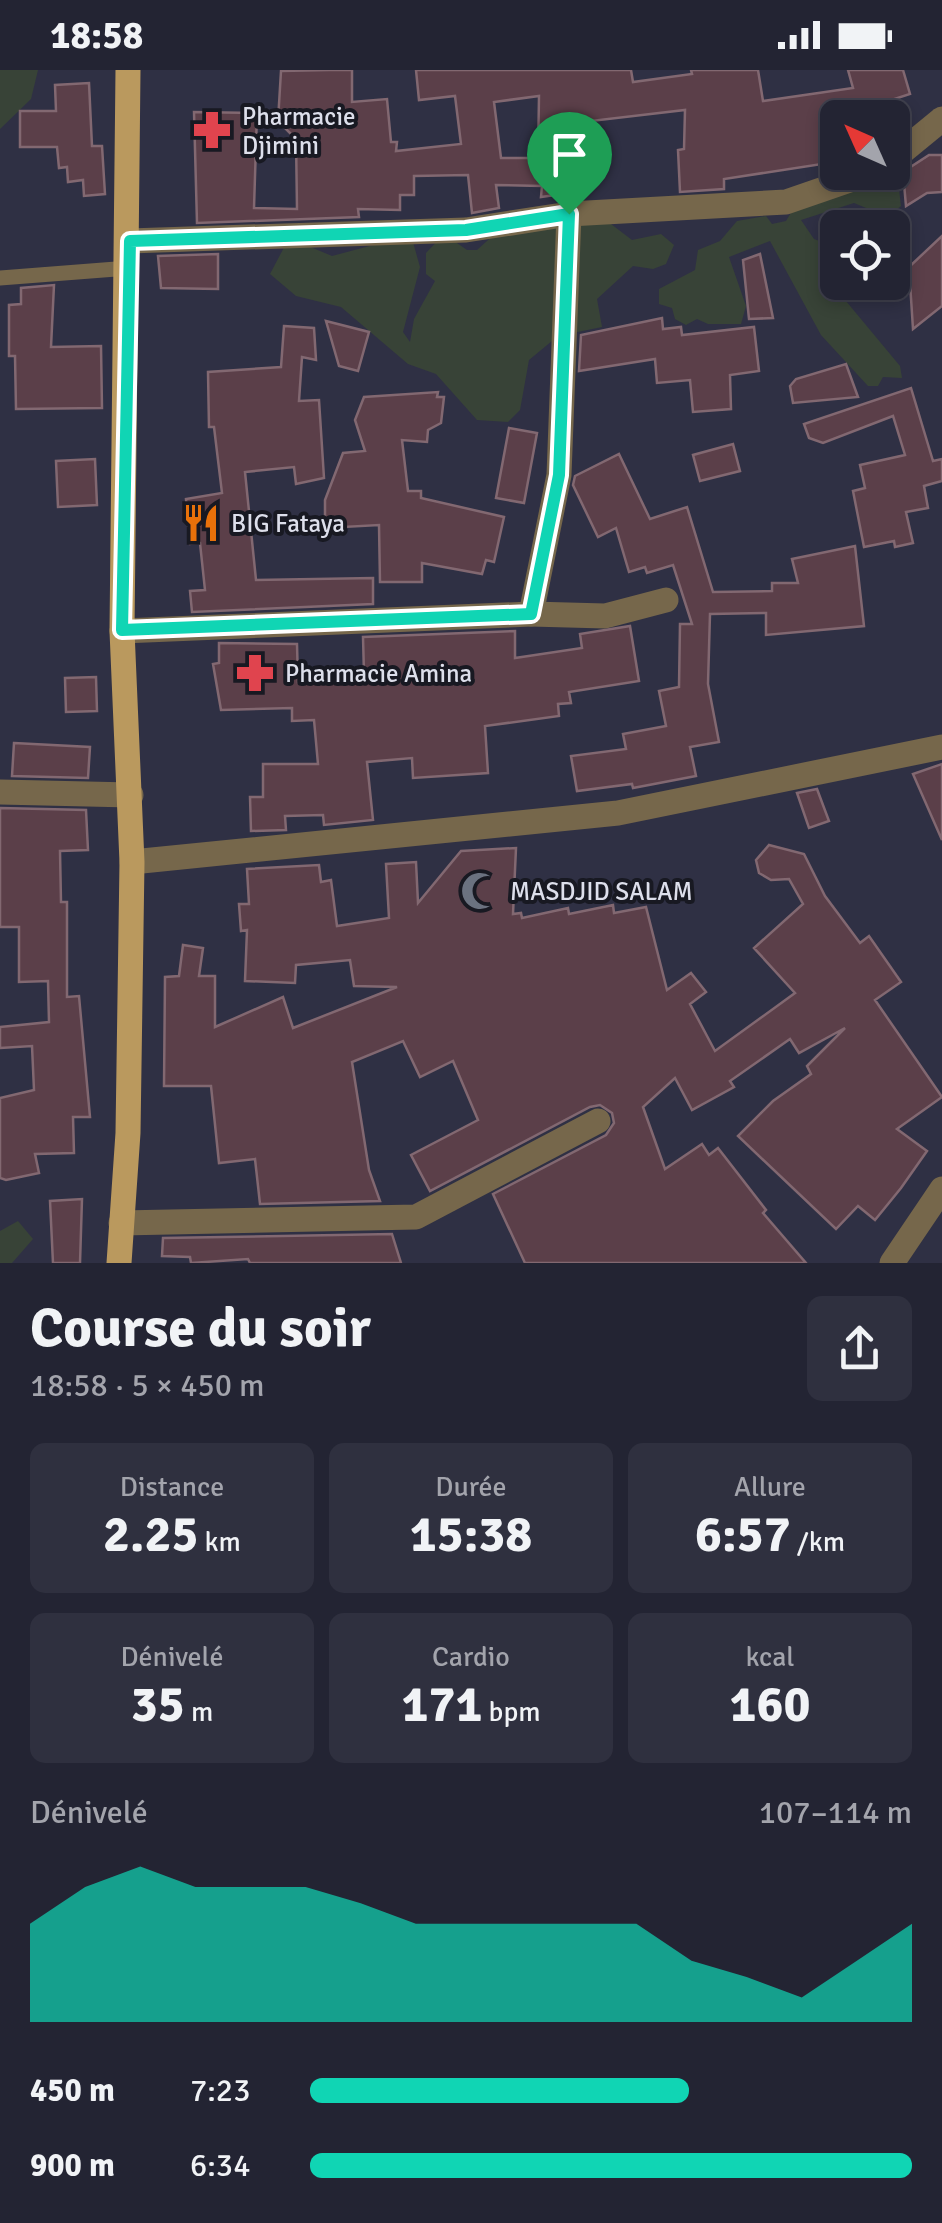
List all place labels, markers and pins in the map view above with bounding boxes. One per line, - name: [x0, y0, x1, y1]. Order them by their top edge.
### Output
- place label: Pharmacie Djimini: [242, 101, 356, 161]
- pharmacy icon: Pharmacie Djimini: [191, 109, 233, 151]
- pin: [527, 112, 612, 215]
- restaurant icon: BIG Fataya: [180, 502, 222, 544]
- place label: BIG Fataya: [231, 508, 345, 539]
- pharmacy icon: Pharmacie Amina: [234, 652, 276, 694]
- place label: Pharmacie Amina: [285, 658, 472, 689]
- mosque icon: MASDJID SALAM: [459, 870, 501, 912]
- place label: MASDJID SALAM: [510, 876, 693, 907]

